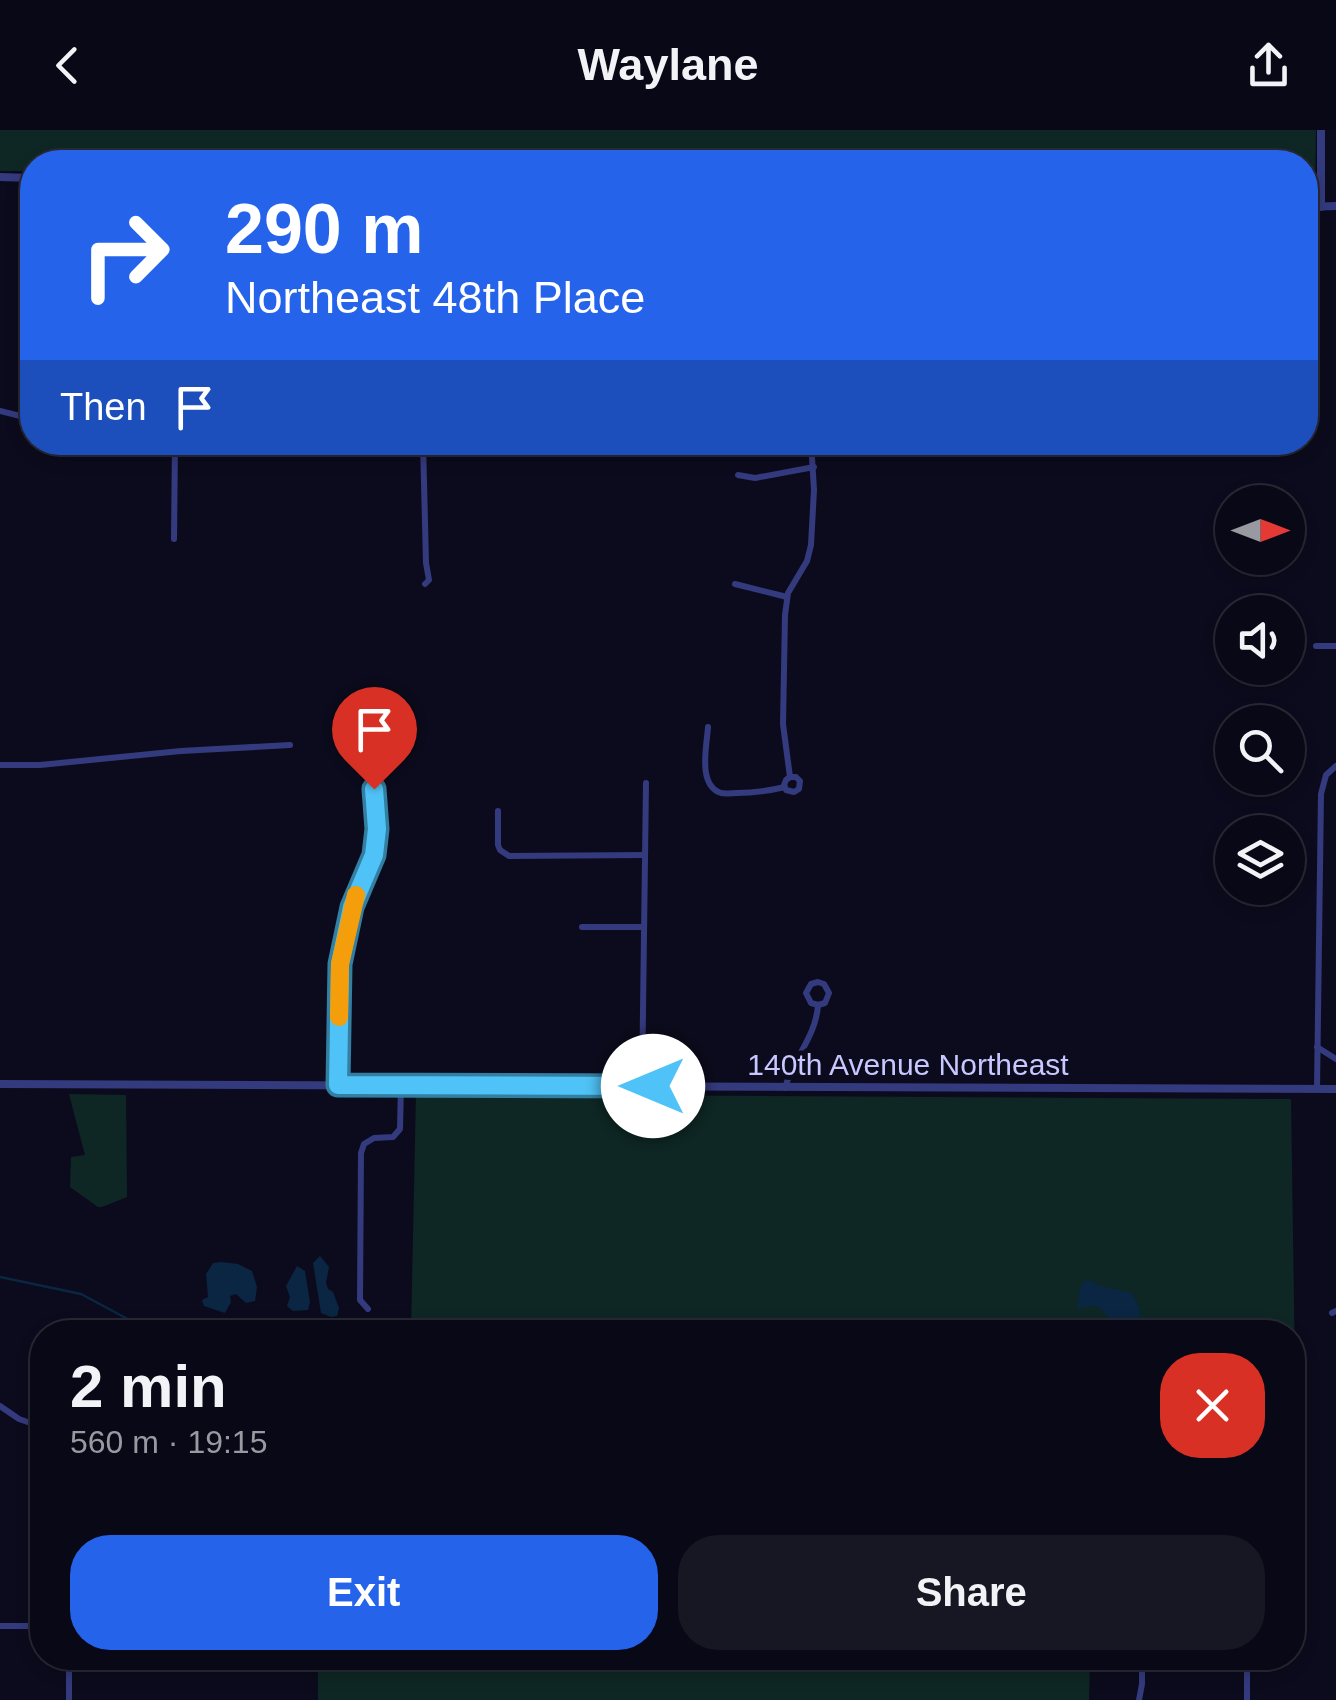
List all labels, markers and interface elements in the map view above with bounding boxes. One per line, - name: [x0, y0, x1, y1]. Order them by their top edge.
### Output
- icon: back: [40, 38, 95, 93]
- icon: share: [1241, 38, 1296, 93]
- text: Waylane: [578, 39, 758, 90]
- icon: right: [60, 190, 190, 320]
- text: 290 m: [225, 190, 423, 268]
- text: Northeast 48th Place: [225, 272, 645, 323]
- icon: arrive: [167, 380, 222, 435]
- text: Then: [60, 386, 147, 428]
- north arrow: [1215, 485, 1305, 575]
- map controls: [1215, 485, 1305, 905]
- button: sound: [1215, 595, 1305, 685]
- pin: [332, 687, 417, 790]
- icon: arrive: [347, 702, 402, 757]
- button: search: [1215, 705, 1305, 795]
- button: layers: [1215, 815, 1305, 905]
- position arrow: [601, 1034, 705, 1138]
- street label: 140th Avenue Northeast: [747, 1048, 1069, 1081]
- text: 2 min: [70, 1353, 227, 1420]
- button: close: [1160, 1353, 1265, 1458]
- text: 560 m · 19:15: [70, 1424, 267, 1460]
- button: Exit: [70, 1535, 658, 1650]
- button: Share: [678, 1535, 1265, 1650]

